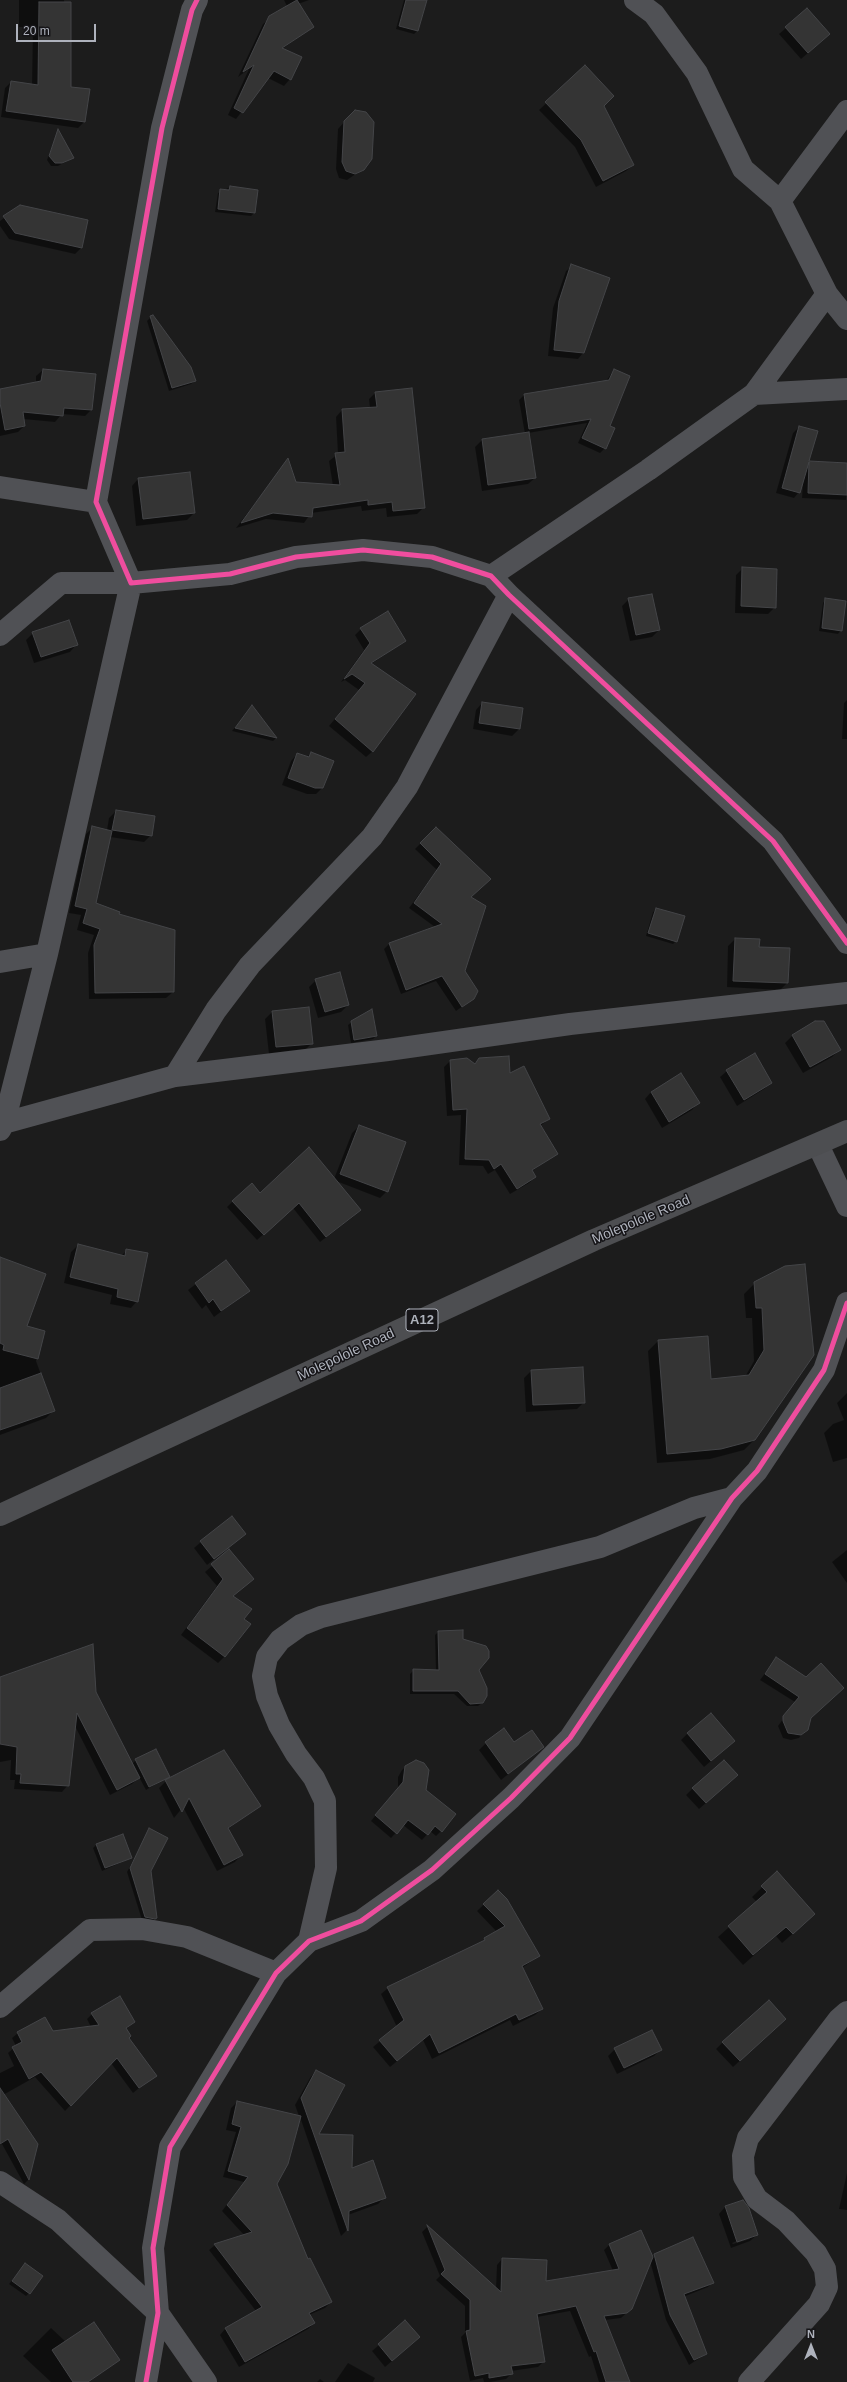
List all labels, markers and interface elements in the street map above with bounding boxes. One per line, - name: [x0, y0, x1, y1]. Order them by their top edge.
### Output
- scale bar: [18, 16, 98, 42]
- text: 20 m: [23, 24, 50, 38]
- street label: Molepolole Road: [589, 1192, 693, 1248]
- road number: A12: [406, 1309, 438, 1331]
- street label: Molepolole Road: [295, 1325, 397, 1385]
- north arrow: [791, 2326, 831, 2366]
- text: N: [807, 2328, 815, 2340]

